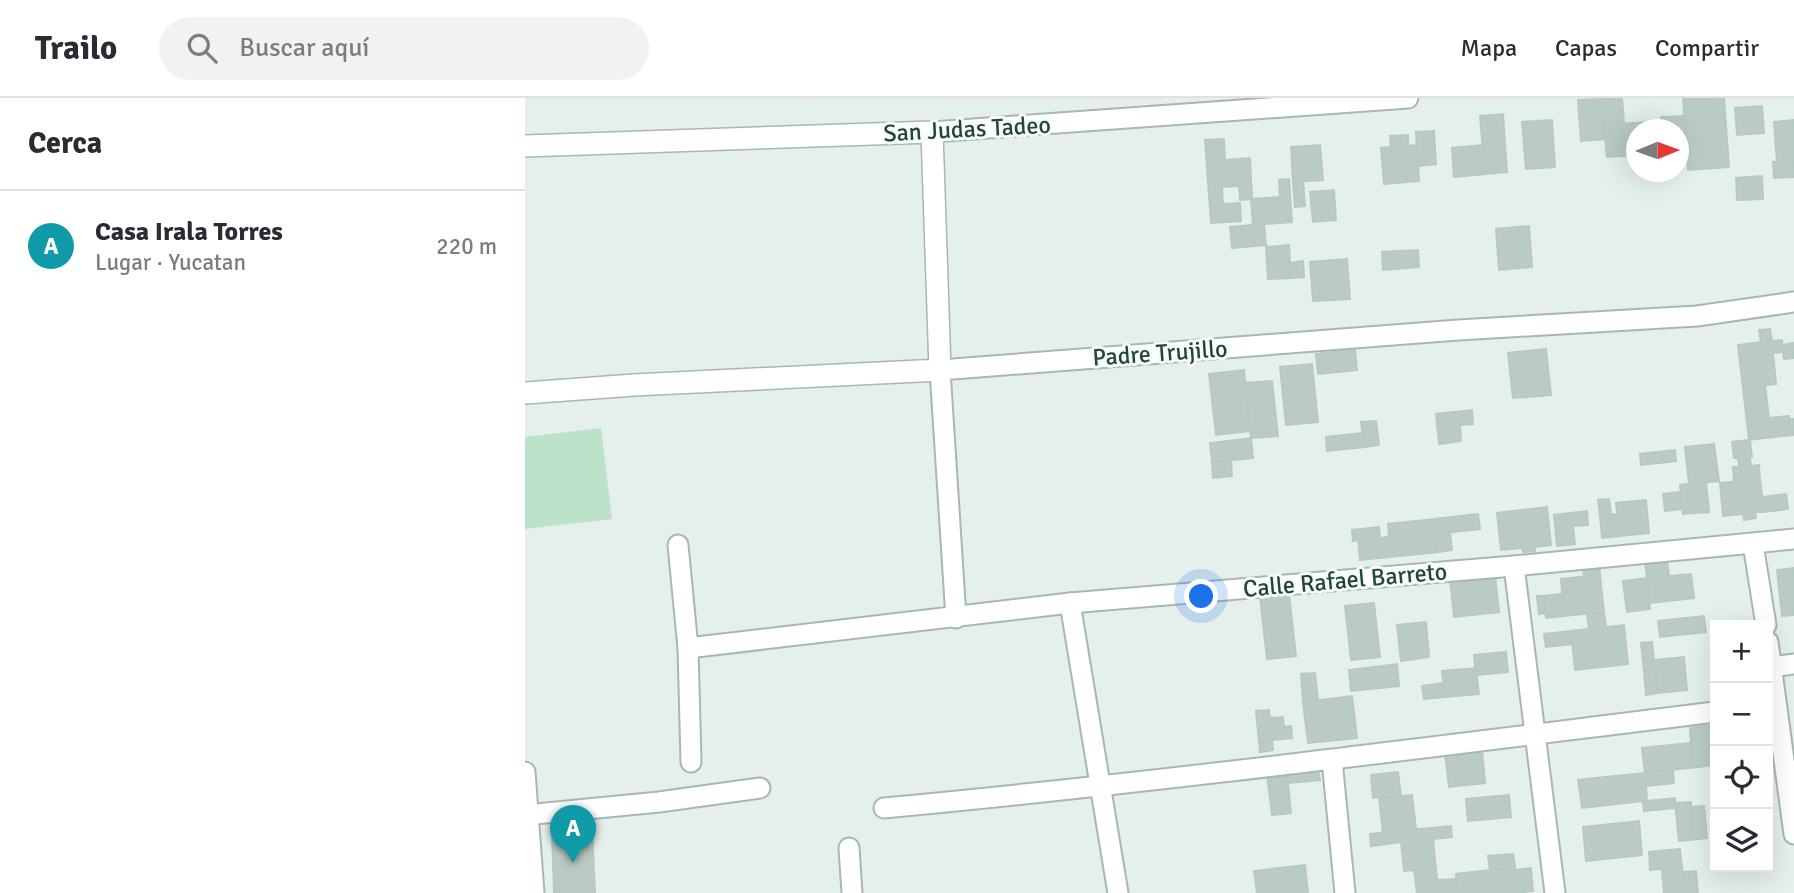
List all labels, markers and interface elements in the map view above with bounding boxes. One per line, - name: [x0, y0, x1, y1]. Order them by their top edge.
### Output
- search box: [159, 17, 649, 80]
- text: Trailo: [35, 28, 117, 69]
- icon: search: [183, 29, 221, 67]
- text: Buscar aquí: [239, 32, 369, 64]
- text: Mapa: [1461, 33, 1517, 63]
- text: Capas: [1555, 33, 1617, 63]
- text: Compartir: [1655, 33, 1759, 63]
- street label: San Judas Tadeo: [882, 110, 1052, 148]
- north arrow: [1626, 119, 1689, 182]
- text: Cerca: [28, 125, 102, 162]
- text: Casa Irala Torres: [95, 216, 283, 248]
- text: A: [44, 232, 58, 261]
- text: 220 m: [436, 232, 497, 261]
- text: Lugar · Yucatan: [95, 248, 246, 277]
- street label: Padre Trujillo: [1091, 333, 1229, 373]
- street label: Calle Rafael Barreto: [1242, 556, 1448, 604]
- your location: [1184, 579, 1218, 613]
- map controls: [1710, 620, 1773, 872]
- button: +: [1710, 620, 1773, 683]
- button: −: [1710, 683, 1773, 746]
- button: locate: [1710, 746, 1773, 809]
- pin: A: [550, 805, 596, 863]
- button: layers: [1710, 809, 1773, 872]

